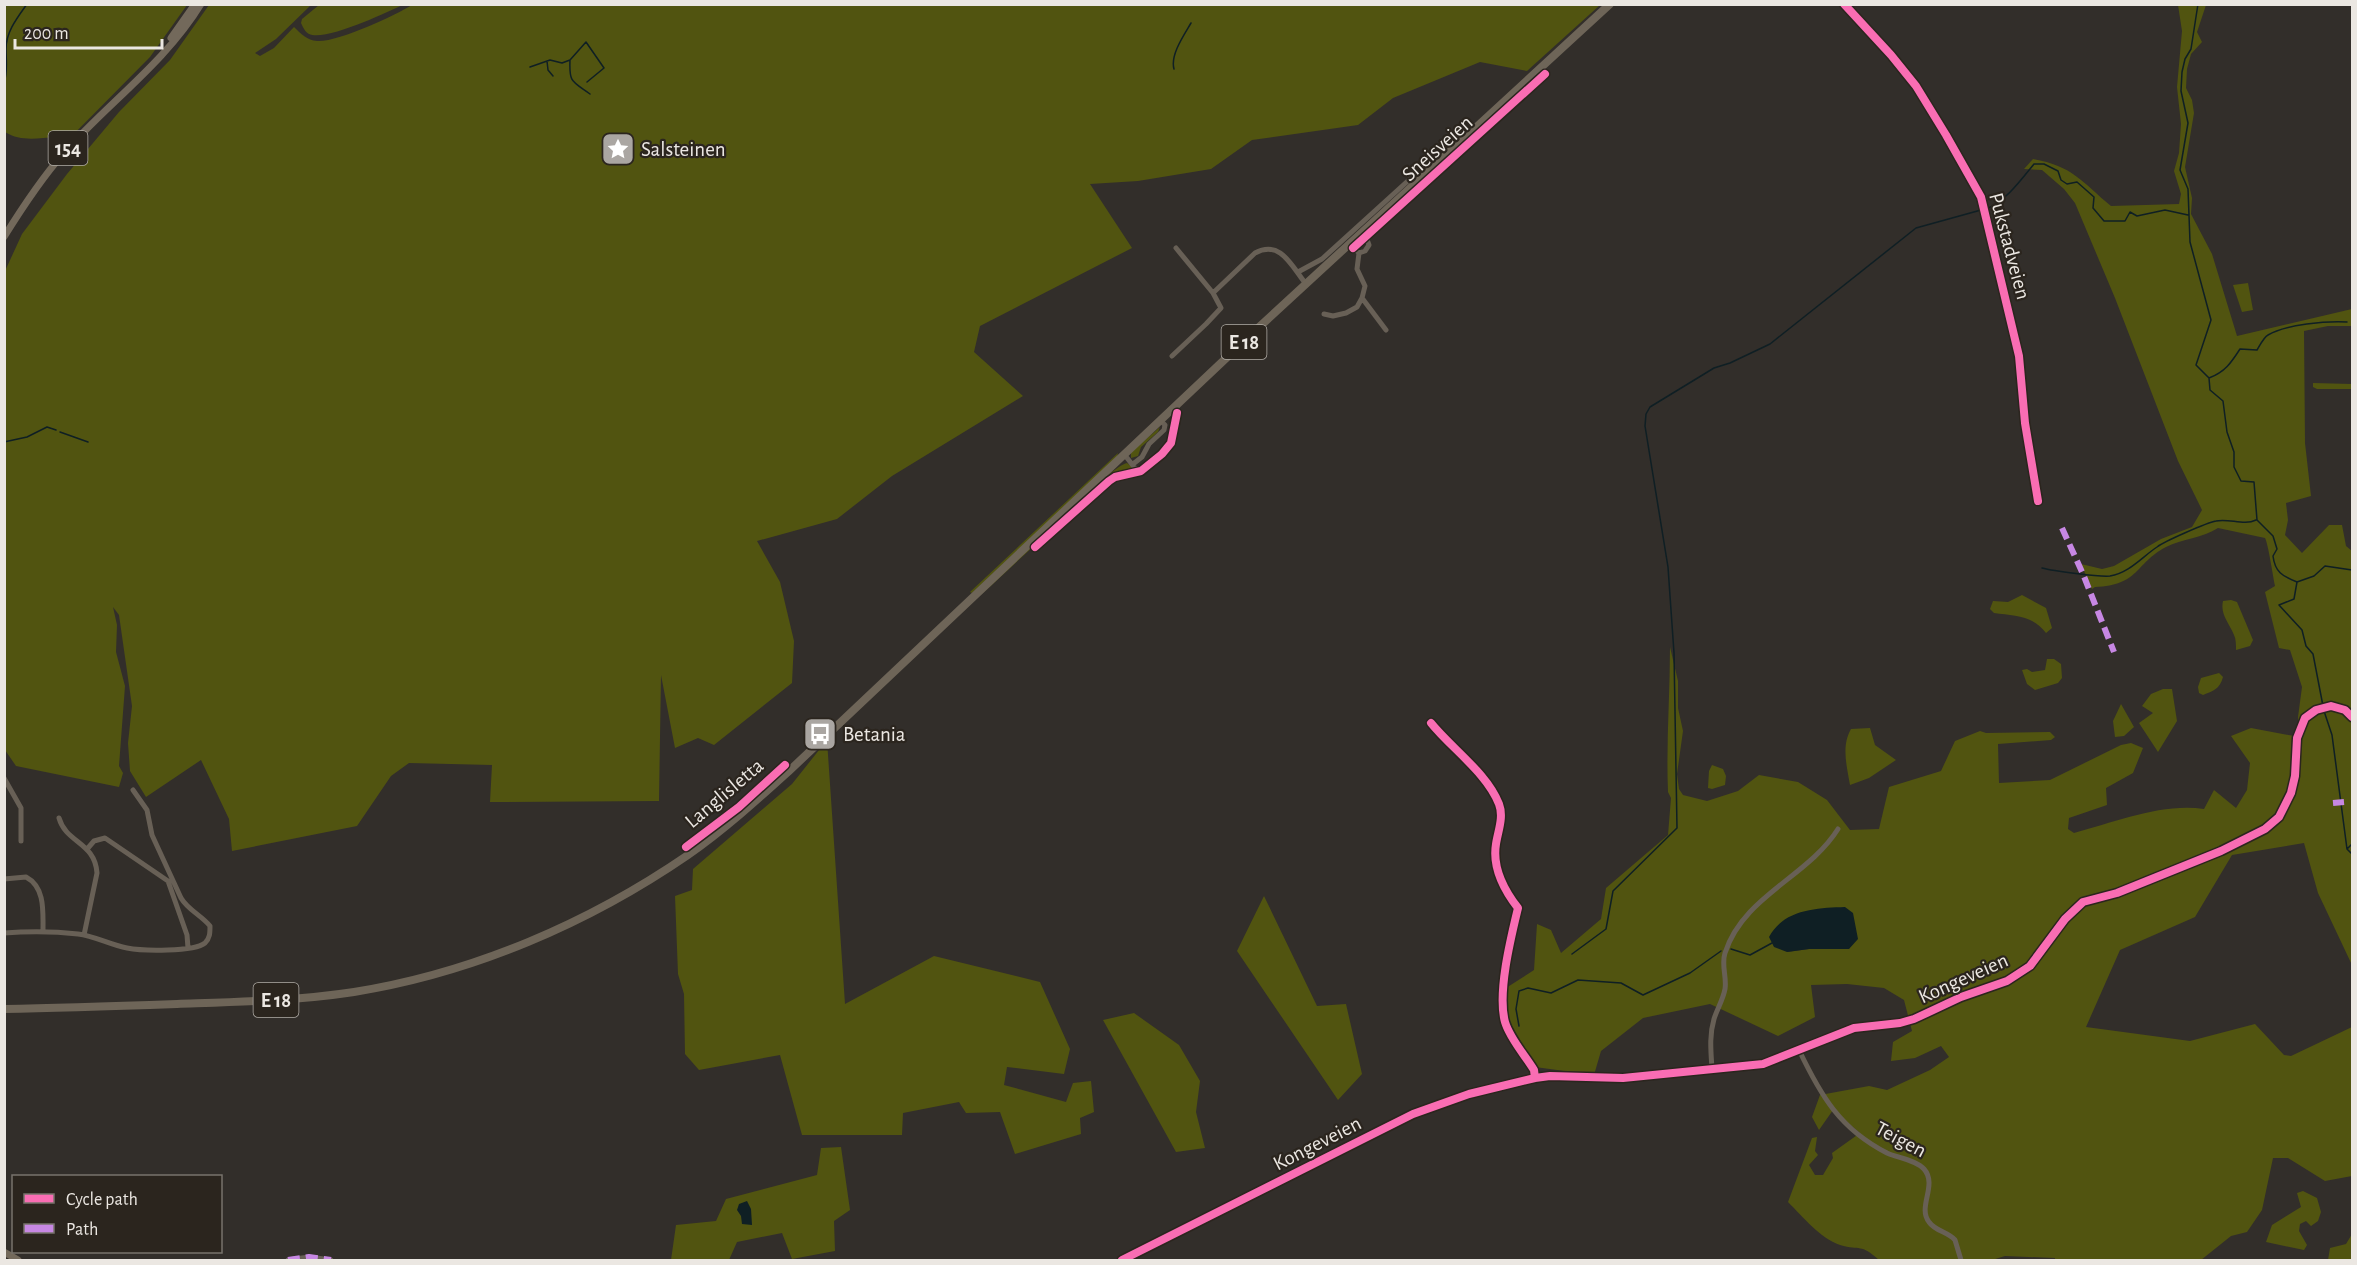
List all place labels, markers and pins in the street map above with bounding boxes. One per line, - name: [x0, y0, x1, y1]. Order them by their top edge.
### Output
- place icon: Salsteinen: [600, 131, 636, 167]
- place label: Salsteinen: [641, 139, 726, 160]
- bus stop icon: Betania: [802, 716, 838, 752]
- place label: Betania: [843, 724, 906, 745]

